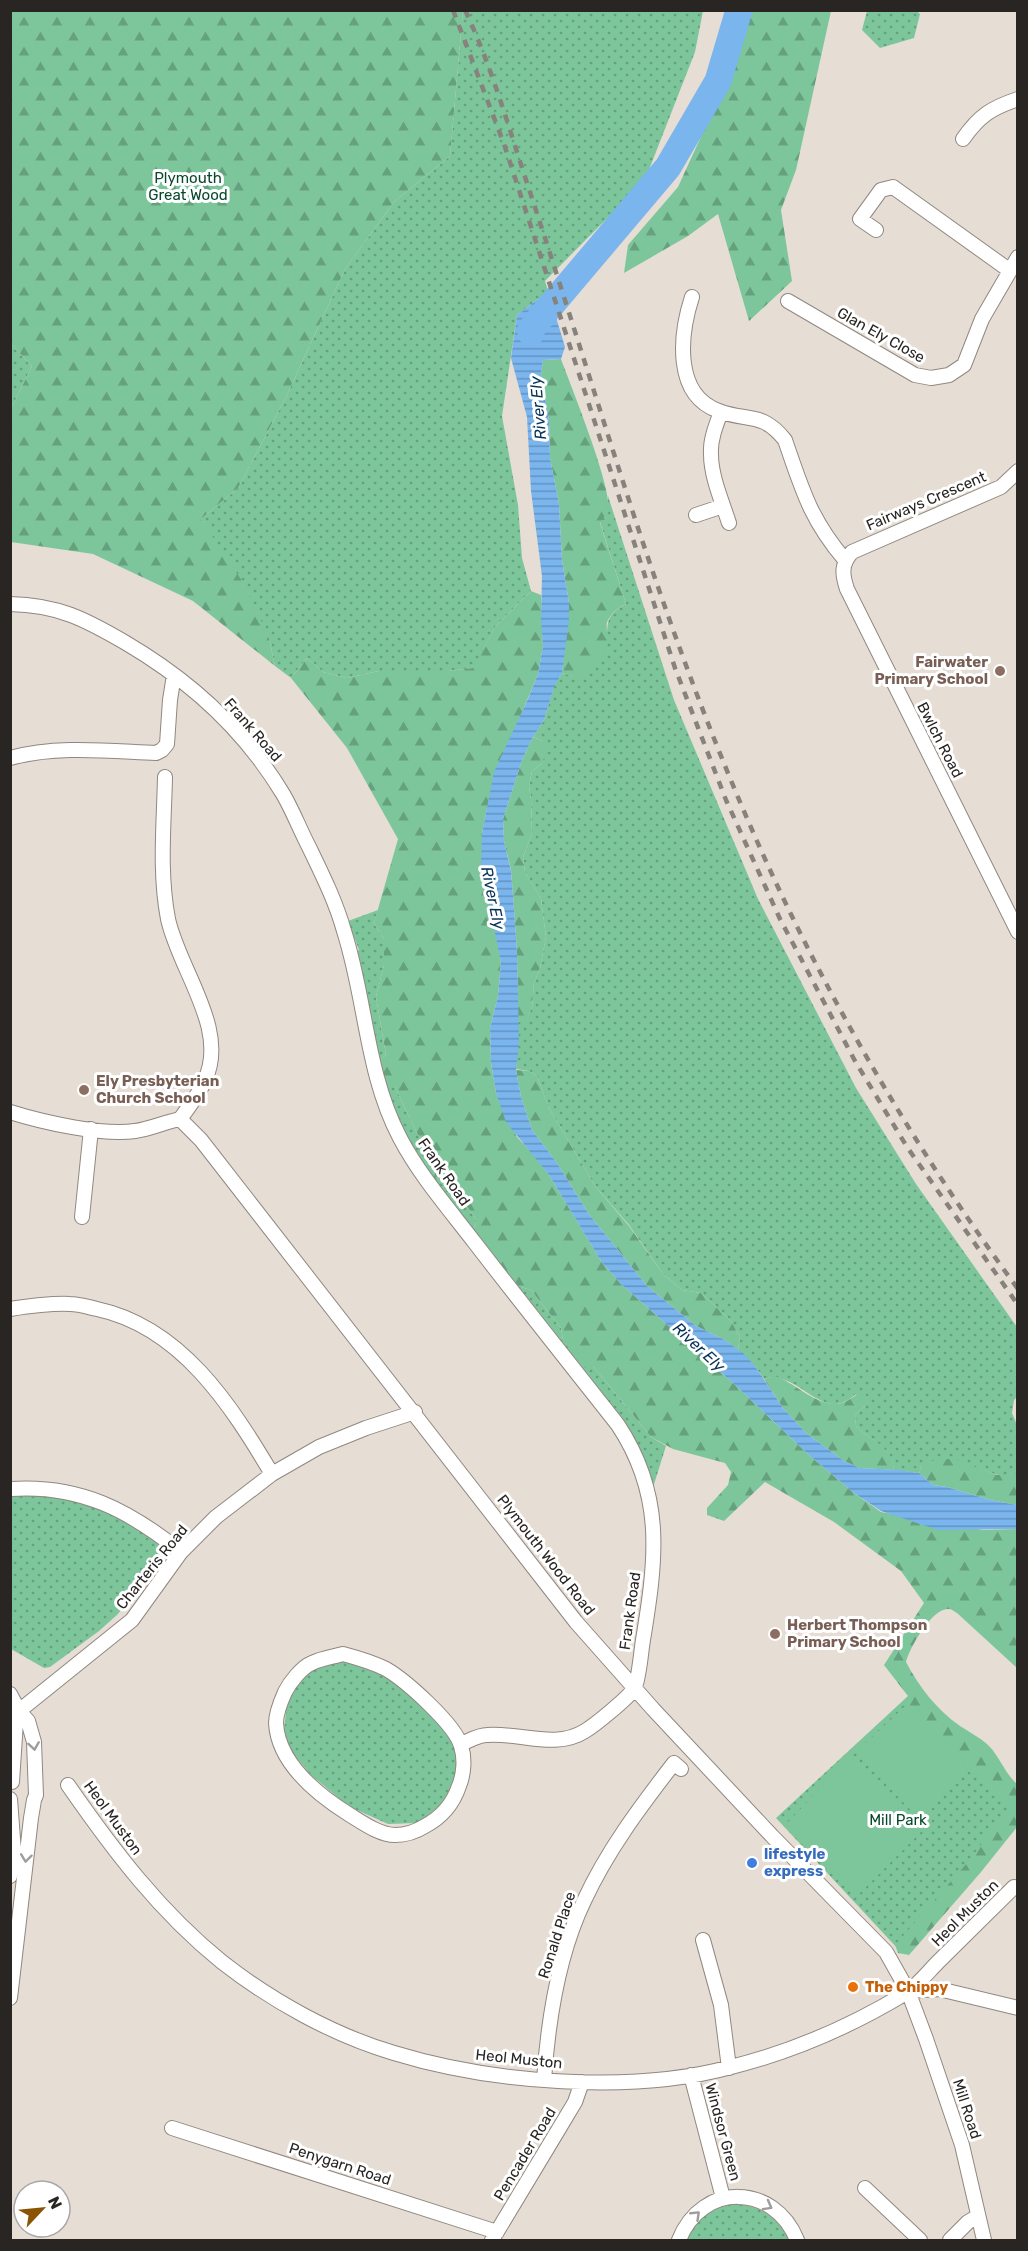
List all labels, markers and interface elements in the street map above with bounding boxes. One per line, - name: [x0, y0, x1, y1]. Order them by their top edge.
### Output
- park label: Plymouth Great Wood: [148, 169, 228, 204]
- street label: Glan Ely Close: [834, 303, 928, 367]
- water label: River Ely: [526, 374, 550, 441]
- street label: Fairways Crescent: [863, 468, 989, 534]
- place label: Fairwater Primary School: [874, 653, 988, 688]
- marker: Fairwater Primary School: [993, 664, 1007, 678]
- street label: Frank Road: [221, 695, 285, 765]
- street label: Bwlch Road: [913, 699, 967, 781]
- water label: River Ely: [477, 865, 509, 932]
- place label: Ely Presbyterian Church School: [96, 1072, 219, 1107]
- marker: Ely Presbyterian Church School: [77, 1083, 91, 1097]
- street label: Frank Road: [414, 1135, 474, 1209]
- water label: River Ely: [669, 1318, 730, 1377]
- street label: Plymouth Wood Road: [493, 1491, 599, 1619]
- street label: Charteris Road: [112, 1521, 192, 1613]
- street label: Frank Road: [616, 1571, 644, 1651]
- place label: Herbert Thompson Primary School: [787, 1616, 927, 1651]
- marker: Herbert Thompson Primary School: [768, 1627, 782, 1641]
- one-way arrow: [27, 1740, 40, 1750]
- street label: Heol Muston: [80, 1777, 146, 1859]
- park label: Mill Park: [869, 1811, 927, 1829]
- place label: lifestyle express: [764, 1845, 826, 1880]
- one-way arrow: [21, 1854, 33, 1863]
- marker: lifestyle express: [745, 1856, 759, 1870]
- street label: Heol Muston: [928, 1876, 1002, 1950]
- street label: Ronald Place: [535, 1889, 579, 1981]
- place label: The Chippy: [865, 1978, 948, 1996]
- marker: The Chippy: [846, 1980, 860, 1994]
- street label: Heol Muston: [475, 2045, 563, 2073]
- street label: Mill Road: [949, 2077, 985, 2141]
- street label: Windsor Green: [701, 2081, 745, 2183]
- street label: Pencader Road: [490, 2104, 560, 2204]
- street label: Penygarn Road: [287, 2139, 393, 2189]
- north arrow: [12, 2179, 72, 2239]
- text: N: [44, 2193, 66, 2212]
- one-way arrow: [762, 2199, 772, 2210]
- one-way arrow: [689, 2211, 700, 2222]

